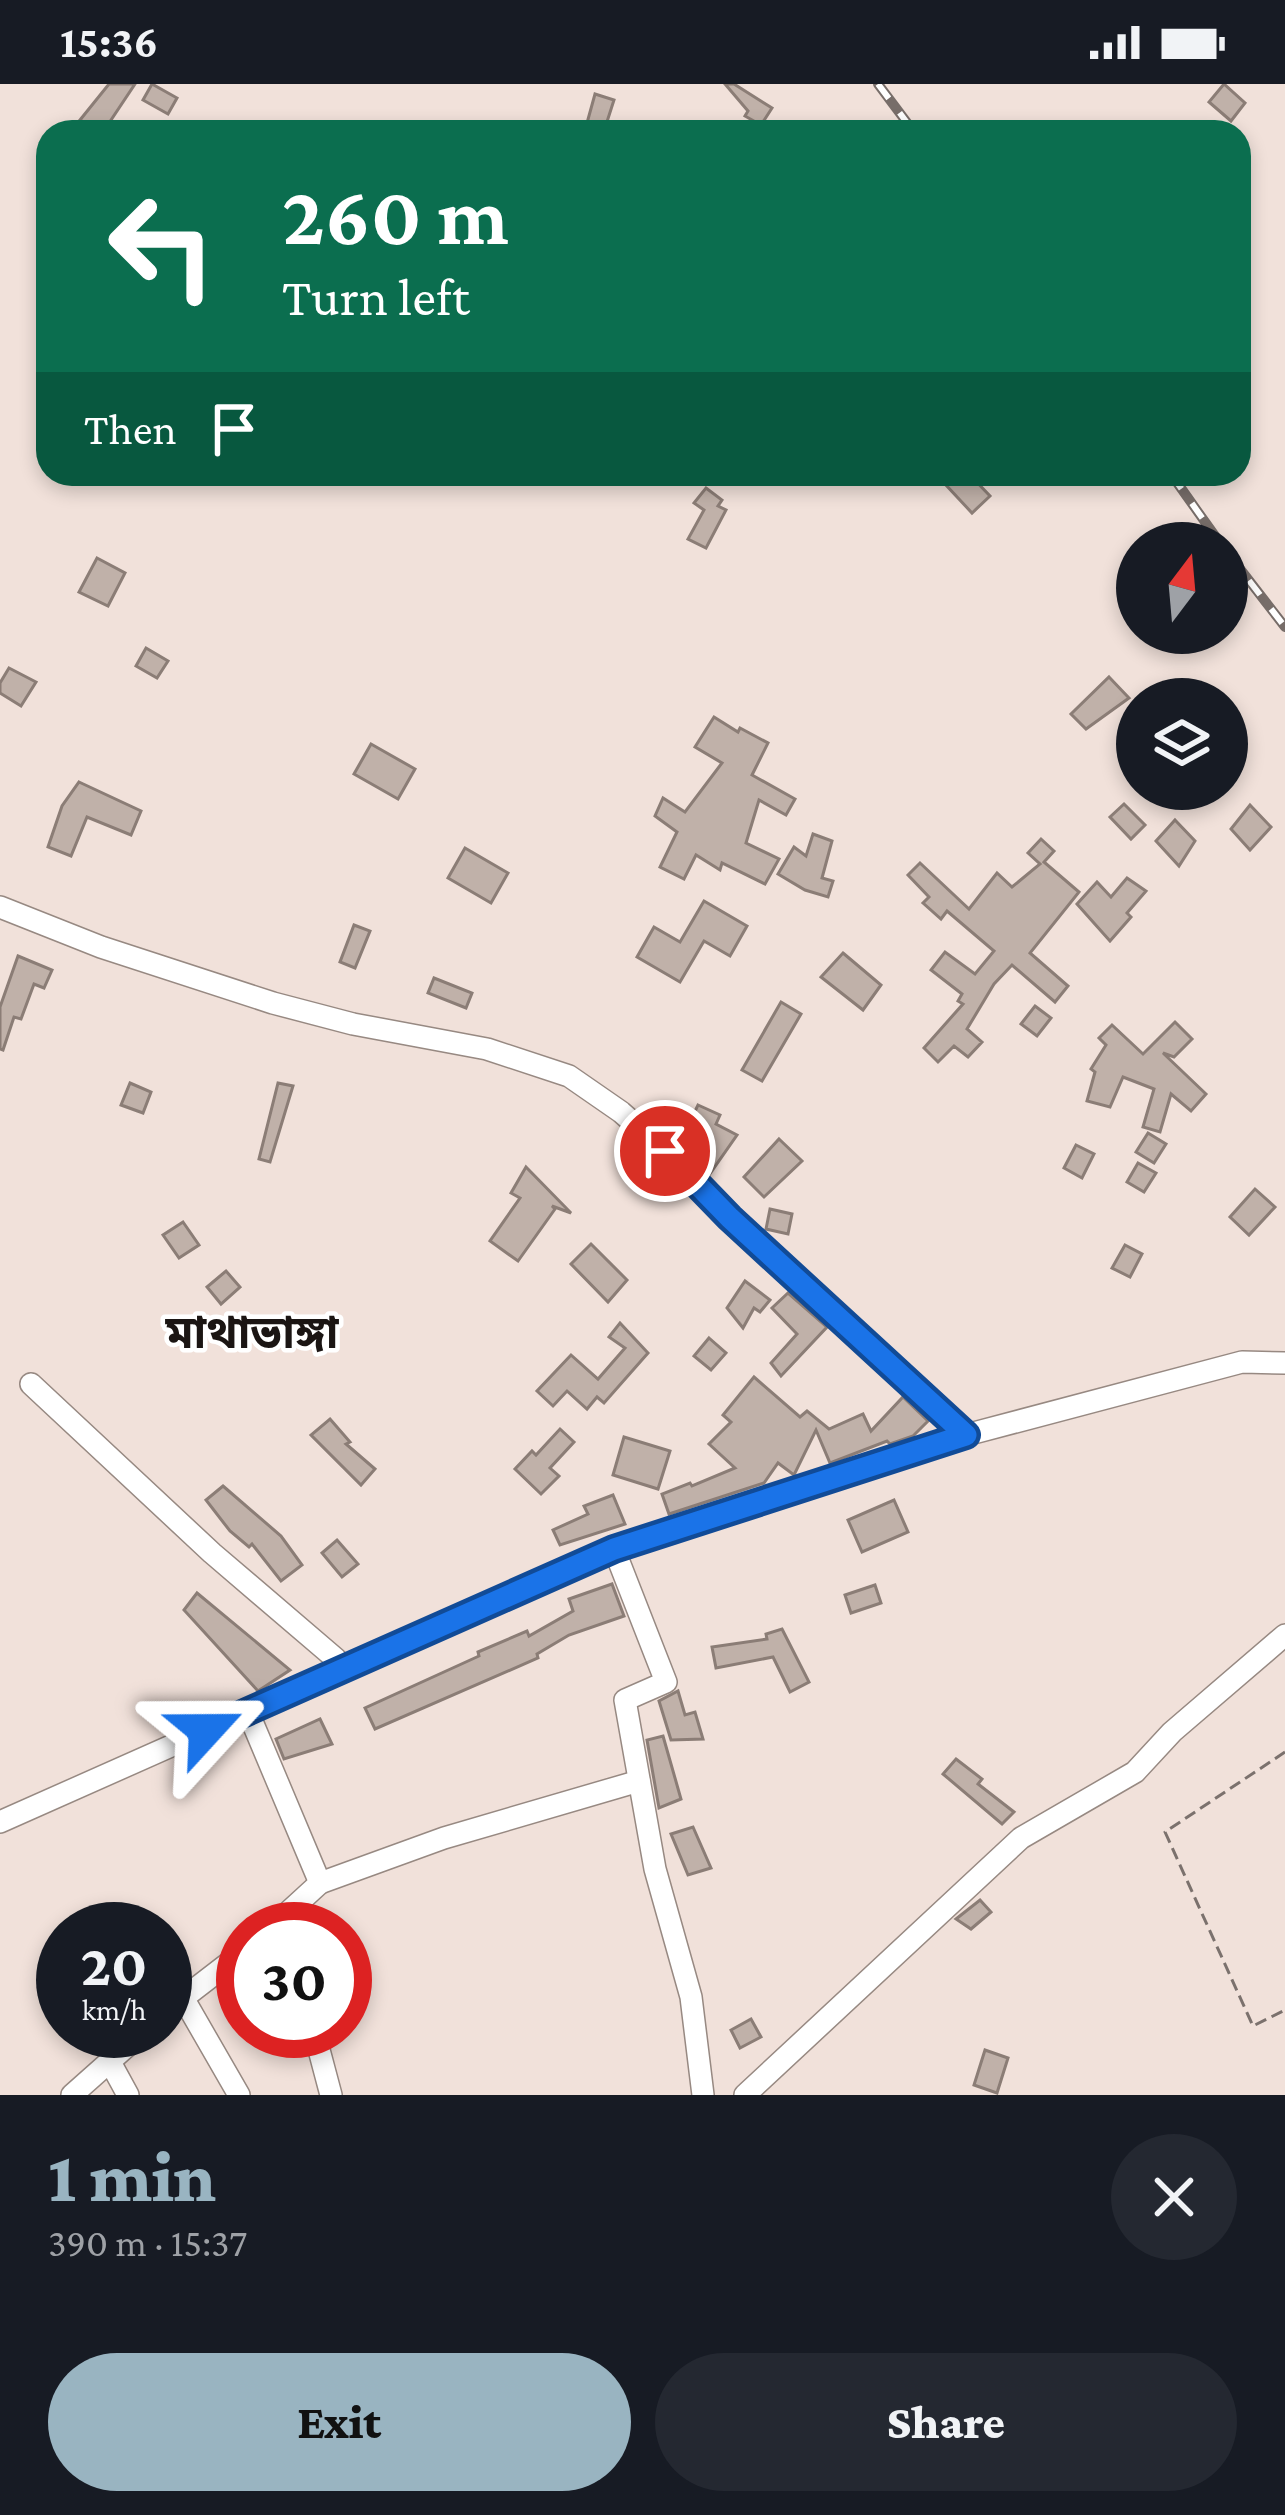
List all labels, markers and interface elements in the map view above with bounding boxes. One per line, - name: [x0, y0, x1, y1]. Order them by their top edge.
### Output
- text: 15:36: [60, 17, 158, 67]
- icon: left: [84, 168, 240, 324]
- text: 260 m: [282, 169, 509, 262]
- text: Turn left: [282, 267, 470, 327]
- icon: arrive: [201, 396, 267, 462]
- text: Then: [84, 404, 177, 454]
- north arrow: [1116, 522, 1248, 654]
- map controls: [1116, 522, 1248, 810]
- button: layers: [1116, 678, 1248, 810]
- pin: [614, 1100, 716, 1202]
- icon: arrive: [632, 1118, 698, 1184]
- district label: মাথাভাঙ্গা: [164, 1308, 340, 1358]
- position arrow: [143, 1667, 269, 1793]
- speed limit sign: 30: [216, 1902, 372, 2058]
- text: 20: [80, 1931, 148, 1998]
- text: km/h: [82, 1993, 146, 2026]
- button: close: [1111, 2134, 1237, 2260]
- text: 1 min: [48, 2136, 216, 2216]
- text: 390 m · 15:37: [48, 2221, 247, 2264]
- button: Exit: [48, 2353, 631, 2491]
- button: Share: [655, 2353, 1237, 2491]

